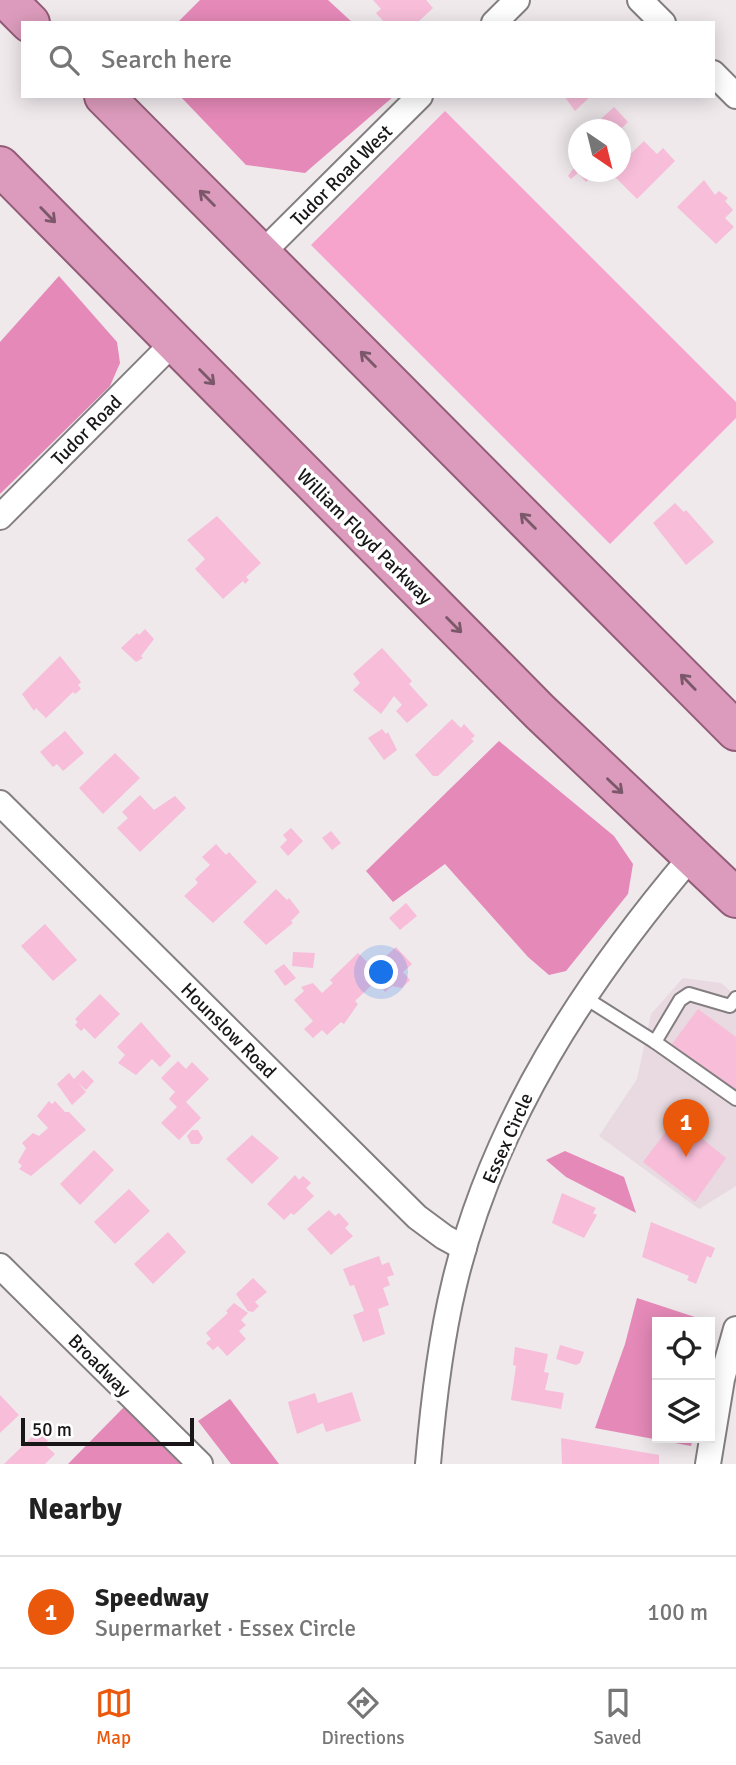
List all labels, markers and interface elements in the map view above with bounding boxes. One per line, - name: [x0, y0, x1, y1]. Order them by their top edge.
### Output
- search box: [21, 21, 715, 98]
- icon: search: [45, 41, 83, 79]
- text: Search here: [101, 44, 232, 76]
- north arrow: [568, 119, 631, 182]
- street label: Tudor Road West: [286, 120, 398, 232]
- one-way arrow: [198, 190, 215, 207]
- one-way arrow: [39, 206, 56, 223]
- one-way arrow: [359, 351, 376, 368]
- one-way arrow: [198, 369, 215, 386]
- street label: Tudor Road: [46, 390, 127, 471]
- street label: William Floyd Parkway: [291, 464, 437, 610]
- one-way arrow: [520, 512, 537, 529]
- one-way arrow: [445, 617, 462, 634]
- one-way arrow: [680, 674, 697, 691]
- one-way arrow: [606, 777, 623, 794]
- your location: [364, 955, 398, 989]
- street label: Hounslow Road: [175, 978, 281, 1084]
- street label: Essex Circle: [477, 1089, 539, 1188]
- pin: 1: [663, 1099, 709, 1157]
- map controls: [652, 1317, 715, 1443]
- button: locate: [652, 1317, 715, 1380]
- street label: Broadway: [63, 1329, 136, 1402]
- button: layers: [652, 1380, 715, 1443]
- scale bar: [21, 1415, 194, 1447]
- text: 50 m: [32, 1418, 72, 1442]
- text: Nearby: [28, 1491, 122, 1528]
- text: Speedway: [95, 1582, 209, 1614]
- text: 1: [45, 1598, 57, 1627]
- text: 100 m: [647, 1598, 708, 1627]
- text: Supermarket · Essex Circle: [95, 1614, 356, 1643]
- tab: Map: [95, 1684, 133, 1750]
- tab: Directions: [322, 1684, 405, 1750]
- tab: Saved: [594, 1684, 641, 1750]

